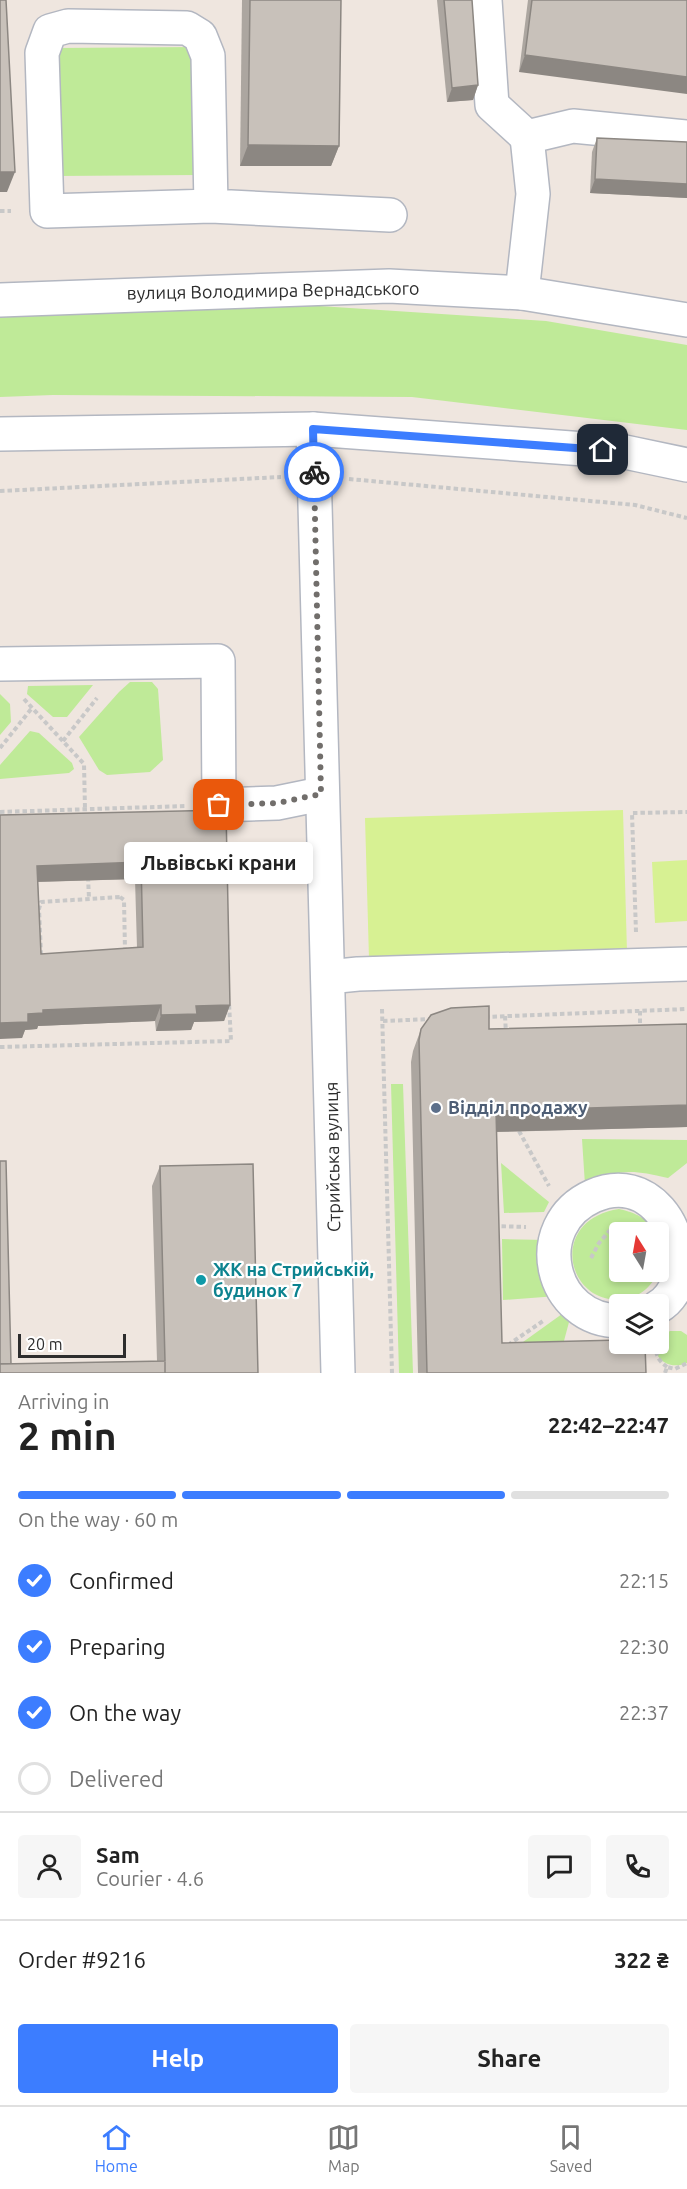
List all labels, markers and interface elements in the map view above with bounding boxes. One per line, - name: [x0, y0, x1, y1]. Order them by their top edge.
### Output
- street label: вулиця Володимира Вернадського: [126, 277, 420, 303]
- pin: [577, 424, 628, 475]
- icon: home: [586, 433, 619, 466]
- courier: [284, 442, 344, 502]
- icon: bike: [298, 456, 331, 489]
- pin: [193, 779, 244, 830]
- icon: bag: [202, 788, 235, 821]
- callout: Львівські крани: [124, 841, 314, 883]
- text: Львівські крани: [140, 851, 297, 874]
- street label: Стрийська вулиця: [321, 1082, 343, 1232]
- place label: Відділ продажу: [448, 1097, 588, 1117]
- marker: Відділ продажу: [429, 1101, 443, 1115]
- north arrow: [609, 1222, 669, 1282]
- map controls: [609, 1222, 669, 1354]
- place label: ЖК на Стрийській, будинок 7: [213, 1259, 374, 1300]
- marker: ЖК на Стрийській, будинок 7: [194, 1273, 208, 1287]
- button: layers: [609, 1294, 669, 1354]
- scale bar: [18, 1331, 126, 1358]
- text: 20 m: [27, 1335, 63, 1353]
- text: Arriving in: [18, 1390, 109, 1413]
- text: 22:42–22:47: [548, 1412, 669, 1437]
- text: 2 min: [18, 1414, 117, 1457]
- text: On the way · 60 m: [18, 1508, 178, 1531]
- icon: check: [18, 1564, 51, 1597]
- text: Confirmed: [69, 1568, 174, 1593]
- text: 22:15: [619, 1569, 669, 1592]
- icon: check: [18, 1630, 51, 1663]
- text: Preparing: [69, 1634, 166, 1659]
- text: 22:30: [619, 1635, 669, 1658]
- icon: check: [18, 1696, 51, 1729]
- text: On the way: [69, 1700, 181, 1725]
- text: 22:37: [619, 1701, 669, 1724]
- text: Delivered: [69, 1766, 164, 1791]
- button: person: [18, 1835, 81, 1898]
- button: chat: [528, 1835, 591, 1898]
- button: phone: [606, 1835, 669, 1898]
- text: Sam: [96, 1842, 140, 1867]
- text: Courier · 4.6: [96, 1867, 204, 1890]
- text: Order #9216: [18, 1947, 146, 1972]
- text: 322 ₴: [614, 1947, 669, 1972]
- button: Help: [18, 2024, 338, 2093]
- button: Share: [350, 2024, 669, 2093]
- tab: Home: [95, 2121, 138, 2175]
- tab: Map: [327, 2121, 360, 2175]
- tab: Saved: [550, 2121, 592, 2175]

